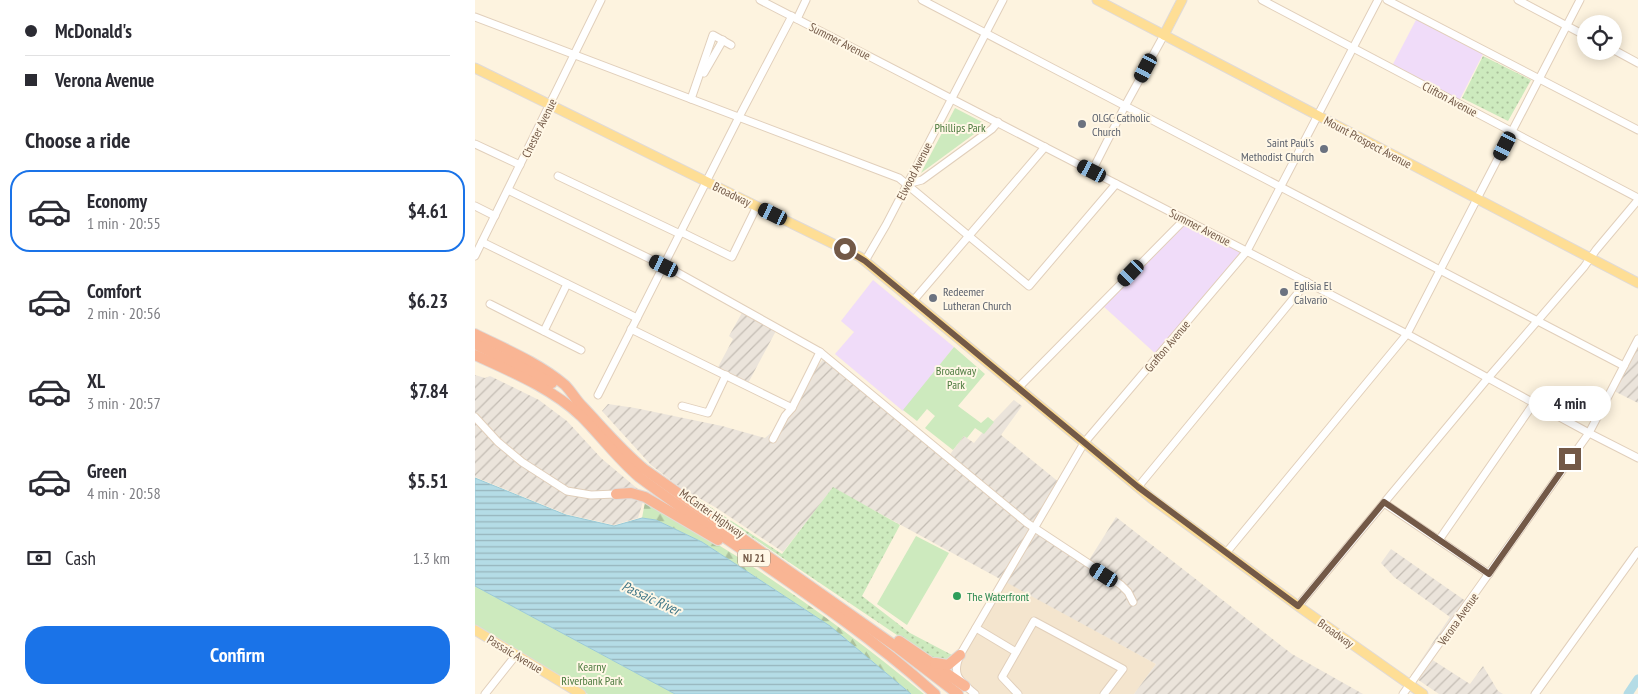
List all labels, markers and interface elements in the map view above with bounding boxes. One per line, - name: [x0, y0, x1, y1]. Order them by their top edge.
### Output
- map controls: [1577, 15, 1622, 60]
- button: locate: [1577, 15, 1622, 60]
- text: McDonald's: [55, 19, 132, 43]
- street label: Summer Avenue: [807, 19, 873, 63]
- car: [1132, 51, 1159, 85]
- text: Verona Avenue: [55, 68, 154, 92]
- street label: Clifton Avenue: [1420, 78, 1480, 120]
- street label: Chester Avenue: [518, 96, 560, 160]
- place label: OLGC Catholic Church: [1092, 110, 1151, 139]
- street label: Mount Prospect Avenue: [1322, 113, 1414, 171]
- marker: OLGC Catholic Church: [1076, 118, 1088, 130]
- park label: Phillips Park: [934, 120, 986, 135]
- text: Choose a ride: [25, 126, 130, 154]
- car: [1491, 129, 1518, 163]
- place label: Saint Paul's Methodist Church: [1241, 135, 1314, 164]
- street label: Elwood Avenue: [893, 139, 935, 202]
- marker: Saint Paul's Methodist Church: [1318, 143, 1330, 155]
- car: [1075, 158, 1108, 184]
- street label: Broadway: [711, 178, 754, 210]
- icon: car: [27, 189, 72, 234]
- text: Economy: [87, 189, 147, 213]
- text: $4.61: [408, 199, 448, 223]
- car: [756, 201, 789, 227]
- street label: Summer Avenue: [1167, 205, 1233, 249]
- text: 1 min · 20:55: [87, 213, 161, 233]
- route start: [834, 238, 856, 260]
- car: [647, 253, 680, 279]
- car: [1115, 257, 1146, 289]
- place label: Eglisia El Calvario: [1294, 278, 1332, 307]
- icon: car: [27, 279, 72, 324]
- text: Comfort: [87, 279, 141, 303]
- place label: Redeemer Lutheran Church: [943, 284, 1011, 313]
- marker: Eglisia El Calvario: [1278, 286, 1290, 298]
- text: $6.23: [408, 289, 448, 313]
- marker: Redeemer Lutheran Church: [927, 292, 939, 304]
- text: 2 min · 20:56: [87, 303, 161, 323]
- street label: Grafton Avenue: [1141, 317, 1193, 375]
- park label: Broadway Park: [936, 363, 977, 392]
- icon: car: [27, 369, 72, 414]
- text: XL: [87, 369, 105, 393]
- text: $7.84: [410, 379, 448, 403]
- callout: 4 min: [1529, 386, 1611, 422]
- text: 3 min · 20:57: [87, 393, 161, 413]
- text: 4 min: [1554, 393, 1586, 413]
- route end: [1559, 448, 1581, 470]
- icon: car: [27, 459, 72, 504]
- text: Green: [87, 459, 127, 483]
- text: $5.51: [408, 469, 448, 493]
- text: 4 min · 20:58: [87, 483, 161, 503]
- street label: McCarter Highway: [677, 485, 748, 541]
- icon: cash: [25, 544, 53, 572]
- text: Cash: [65, 546, 96, 570]
- text: 1.3 km: [413, 548, 450, 568]
- road number: NJ 21: [738, 550, 770, 566]
- car: [1087, 561, 1120, 589]
- water label: Passaic River: [619, 577, 685, 620]
- place label: The Waterfront: [967, 589, 1030, 604]
- marker: The Waterfront: [951, 590, 963, 602]
- street label: Verona Avenue: [1434, 590, 1482, 649]
- street label: Broadway: [1315, 615, 1357, 651]
- button: Confirm: [25, 626, 450, 684]
- street label: Passaic Avenue: [485, 632, 545, 676]
- park label: Kearny Riverbank Park: [561, 659, 623, 688]

